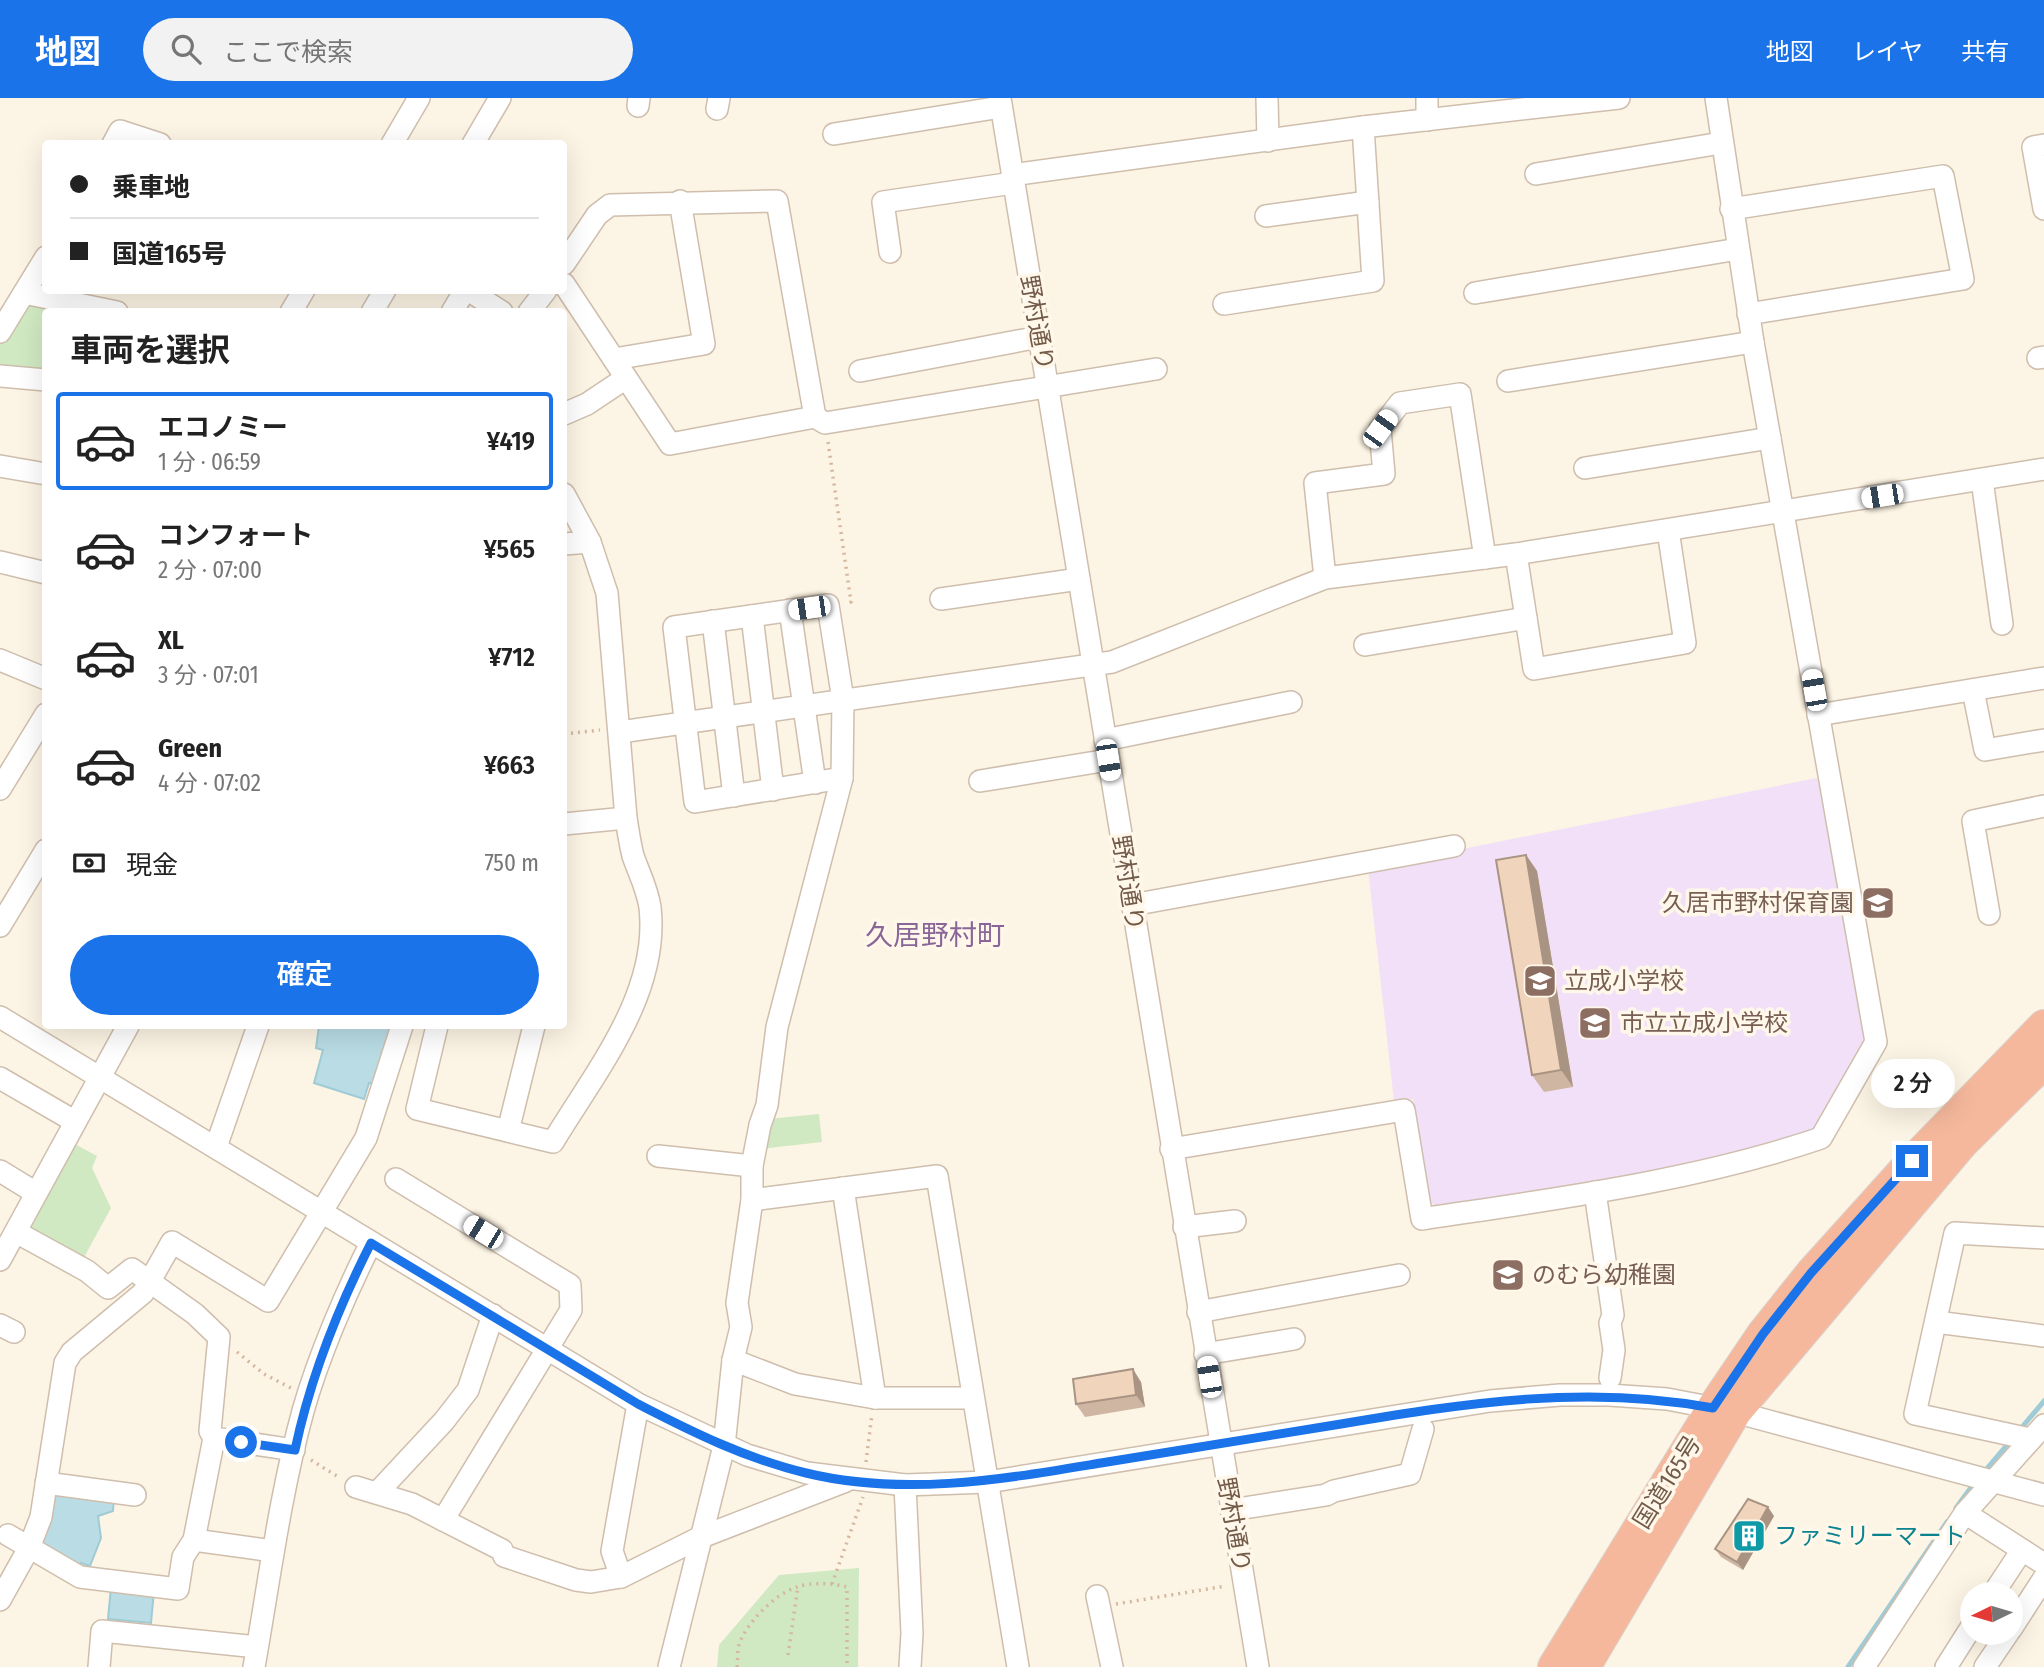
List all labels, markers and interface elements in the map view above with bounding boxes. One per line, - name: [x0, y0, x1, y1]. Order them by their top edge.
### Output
- search box: [143, 18, 633, 81]
- icon: search: [167, 30, 205, 68]
- text: 地図: [35, 32, 101, 72]
- text: ここで検索: [223, 37, 353, 68]
- text: 地図: [1766, 38, 1814, 66]
- text: レイヤ: [1852, 38, 1923, 66]
- text: 共有: [1961, 38, 2009, 66]
- text: 乗車地: [112, 172, 190, 203]
- text: 国道165号: [112, 239, 227, 270]
- street label: 野村通り: [1015, 273, 1059, 373]
- text: 車両を選択: [70, 331, 230, 369]
- car: [1360, 406, 1401, 452]
- icon: car: [74, 410, 137, 473]
- text: エコノミー: [158, 412, 288, 443]
- text: ¥419: [487, 426, 535, 457]
- text: 1 分 · 06:59: [158, 448, 261, 476]
- car: [1860, 482, 1905, 510]
- icon: car: [74, 518, 137, 581]
- text: コンフォート: [158, 520, 313, 551]
- text: ¥565: [484, 534, 535, 565]
- text: 2 分 · 07:00: [158, 556, 262, 584]
- car: [787, 595, 832, 621]
- text: XL: [158, 625, 184, 656]
- icon: car: [74, 626, 137, 689]
- text: ¥712: [488, 642, 535, 673]
- text: 3 分 · 07:01: [158, 661, 259, 689]
- car: [1801, 667, 1828, 713]
- text: Green: [158, 733, 222, 764]
- icon: car: [74, 734, 137, 797]
- car: [1095, 738, 1122, 782]
- text: ¥663: [484, 750, 535, 781]
- text: 4 分 · 07:02: [158, 769, 261, 797]
- street label: 野村通り: [1107, 833, 1149, 933]
- icon: cash: [70, 844, 108, 882]
- text: 750 m: [484, 849, 539, 877]
- text: 現金: [126, 850, 178, 881]
- school or university icon: 久居市野村保育園: [1859, 884, 1897, 922]
- place label: 久居市野村保育園: [1662, 889, 1854, 917]
- district label: 久居野村町: [865, 919, 1005, 952]
- button: 確定: [70, 935, 539, 1015]
- school or university icon: 立成小学校: [1521, 962, 1559, 1000]
- place label: 立成小学校: [1564, 967, 1684, 995]
- school or university icon: 市立立成小学校: [1576, 1004, 1614, 1042]
- place label: 市立立成小学校: [1620, 1009, 1788, 1037]
- callout: 2 分: [1870, 1060, 1954, 1108]
- text: 2 分: [1894, 1069, 1932, 1097]
- route end: [1896, 1145, 1928, 1177]
- car: [460, 1212, 507, 1252]
- school or university icon: のむら幼稚園: [1489, 1256, 1527, 1294]
- place label: のむら幼稚園: [1532, 1261, 1676, 1289]
- car: [1196, 1355, 1223, 1399]
- route start: [225, 1426, 257, 1458]
- street label: 国道165号: [1628, 1430, 1706, 1534]
- street label: 野村通り: [1212, 1475, 1256, 1575]
- building icon: ファミリーマート: [1730, 1517, 1768, 1555]
- place label: ファミリーマート: [1774, 1522, 1966, 1550]
- north arrow: [1960, 1582, 2023, 1645]
- map controls: [1960, 1582, 2023, 1645]

